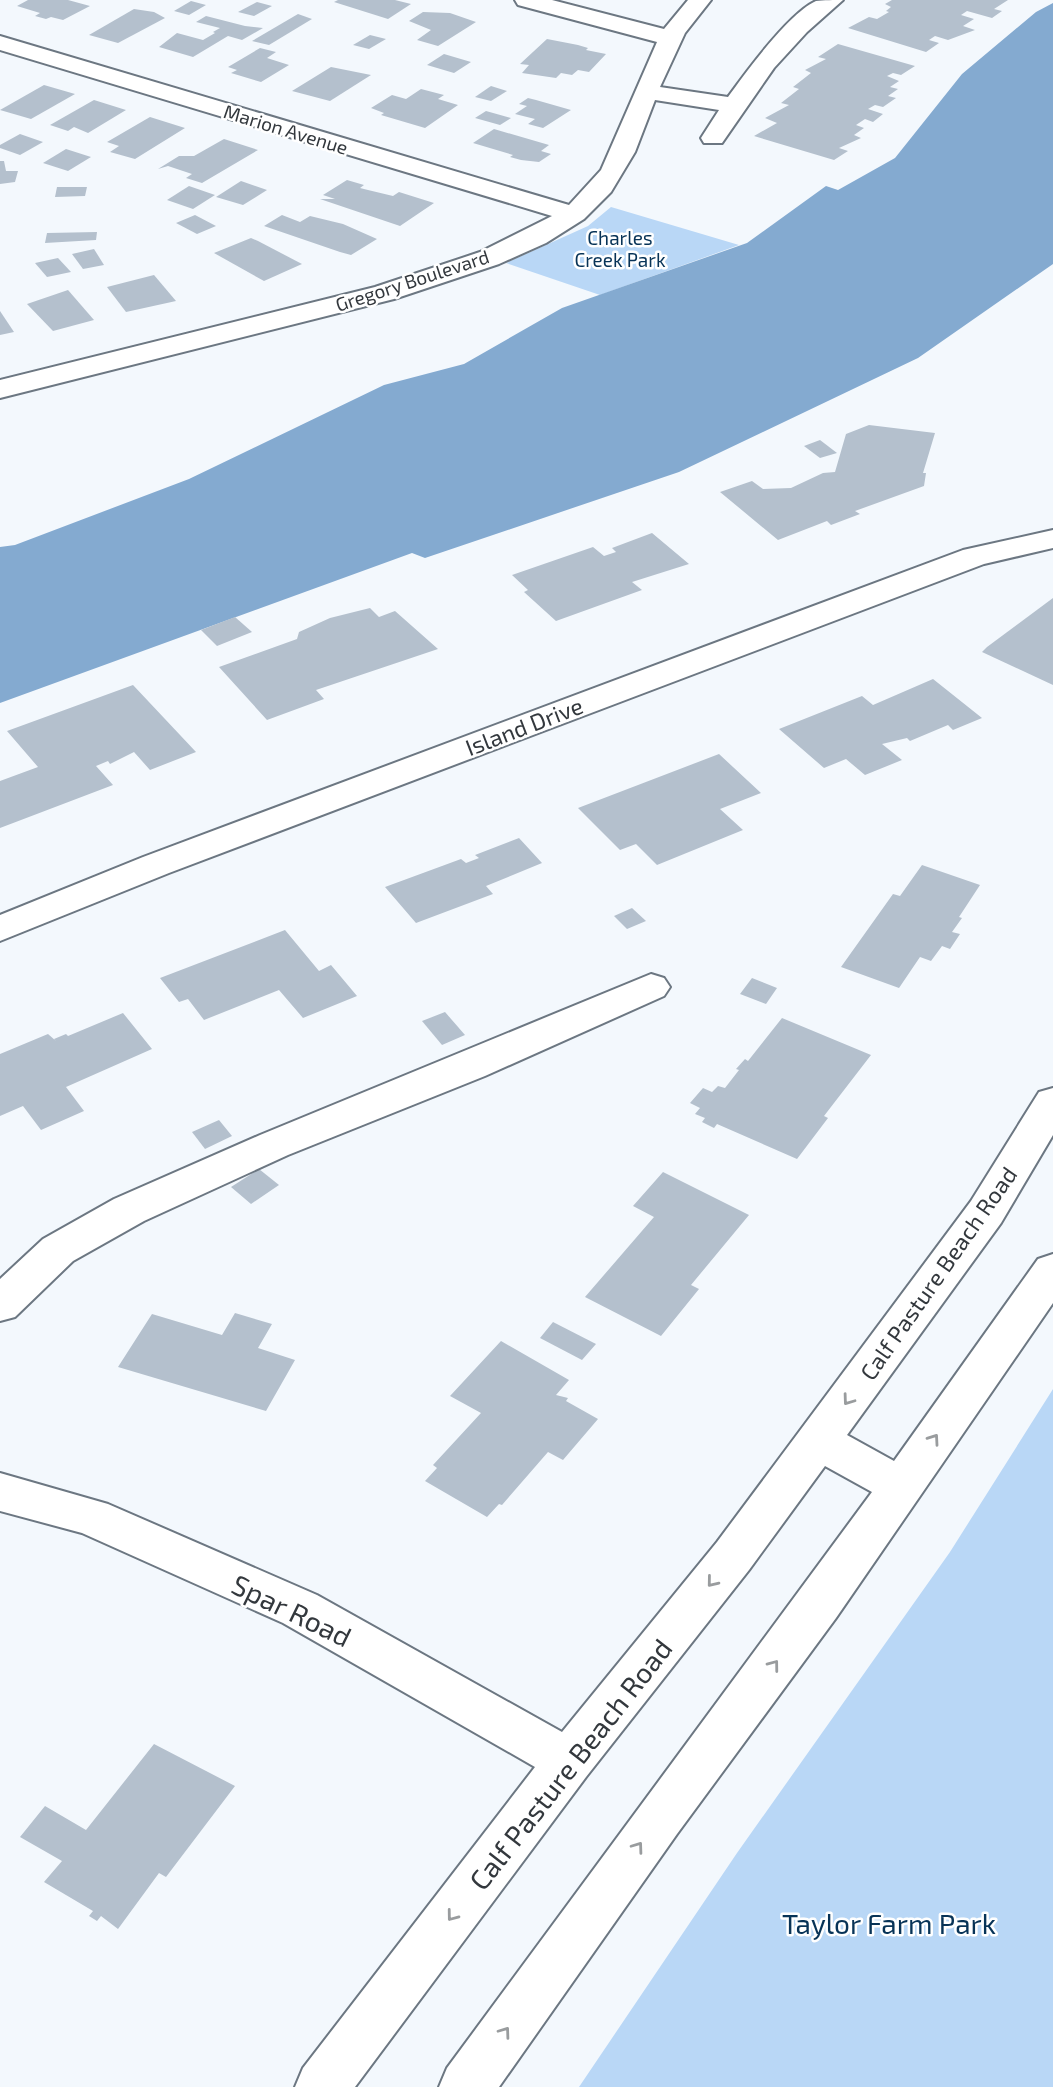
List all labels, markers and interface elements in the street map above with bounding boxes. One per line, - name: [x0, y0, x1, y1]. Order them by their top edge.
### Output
- street label: Marion Avenue: [221, 99, 351, 159]
- park label: Charles Creek Park: [574, 226, 666, 271]
- street label: Gregory Boulevard: [332, 244, 492, 316]
- street label: Island Drive: [461, 691, 587, 761]
- street label: Calf Pasture Beach Road: [854, 1161, 1022, 1385]
- one-way arrow: [843, 1392, 856, 1405]
- one-way arrow: [926, 1434, 938, 1447]
- street label: Spar Road: [227, 1567, 357, 1653]
- one-way arrow: [707, 1575, 720, 1587]
- street label: Calf Pasture Beach Road: [461, 1632, 679, 1896]
- one-way arrow: [766, 1660, 779, 1672]
- one-way arrow: [630, 1842, 642, 1855]
- park label: Taylor Farm Park: [782, 1906, 996, 1940]
- one-way arrow: [447, 1909, 460, 1921]
- one-way arrow: [497, 2027, 509, 2040]

